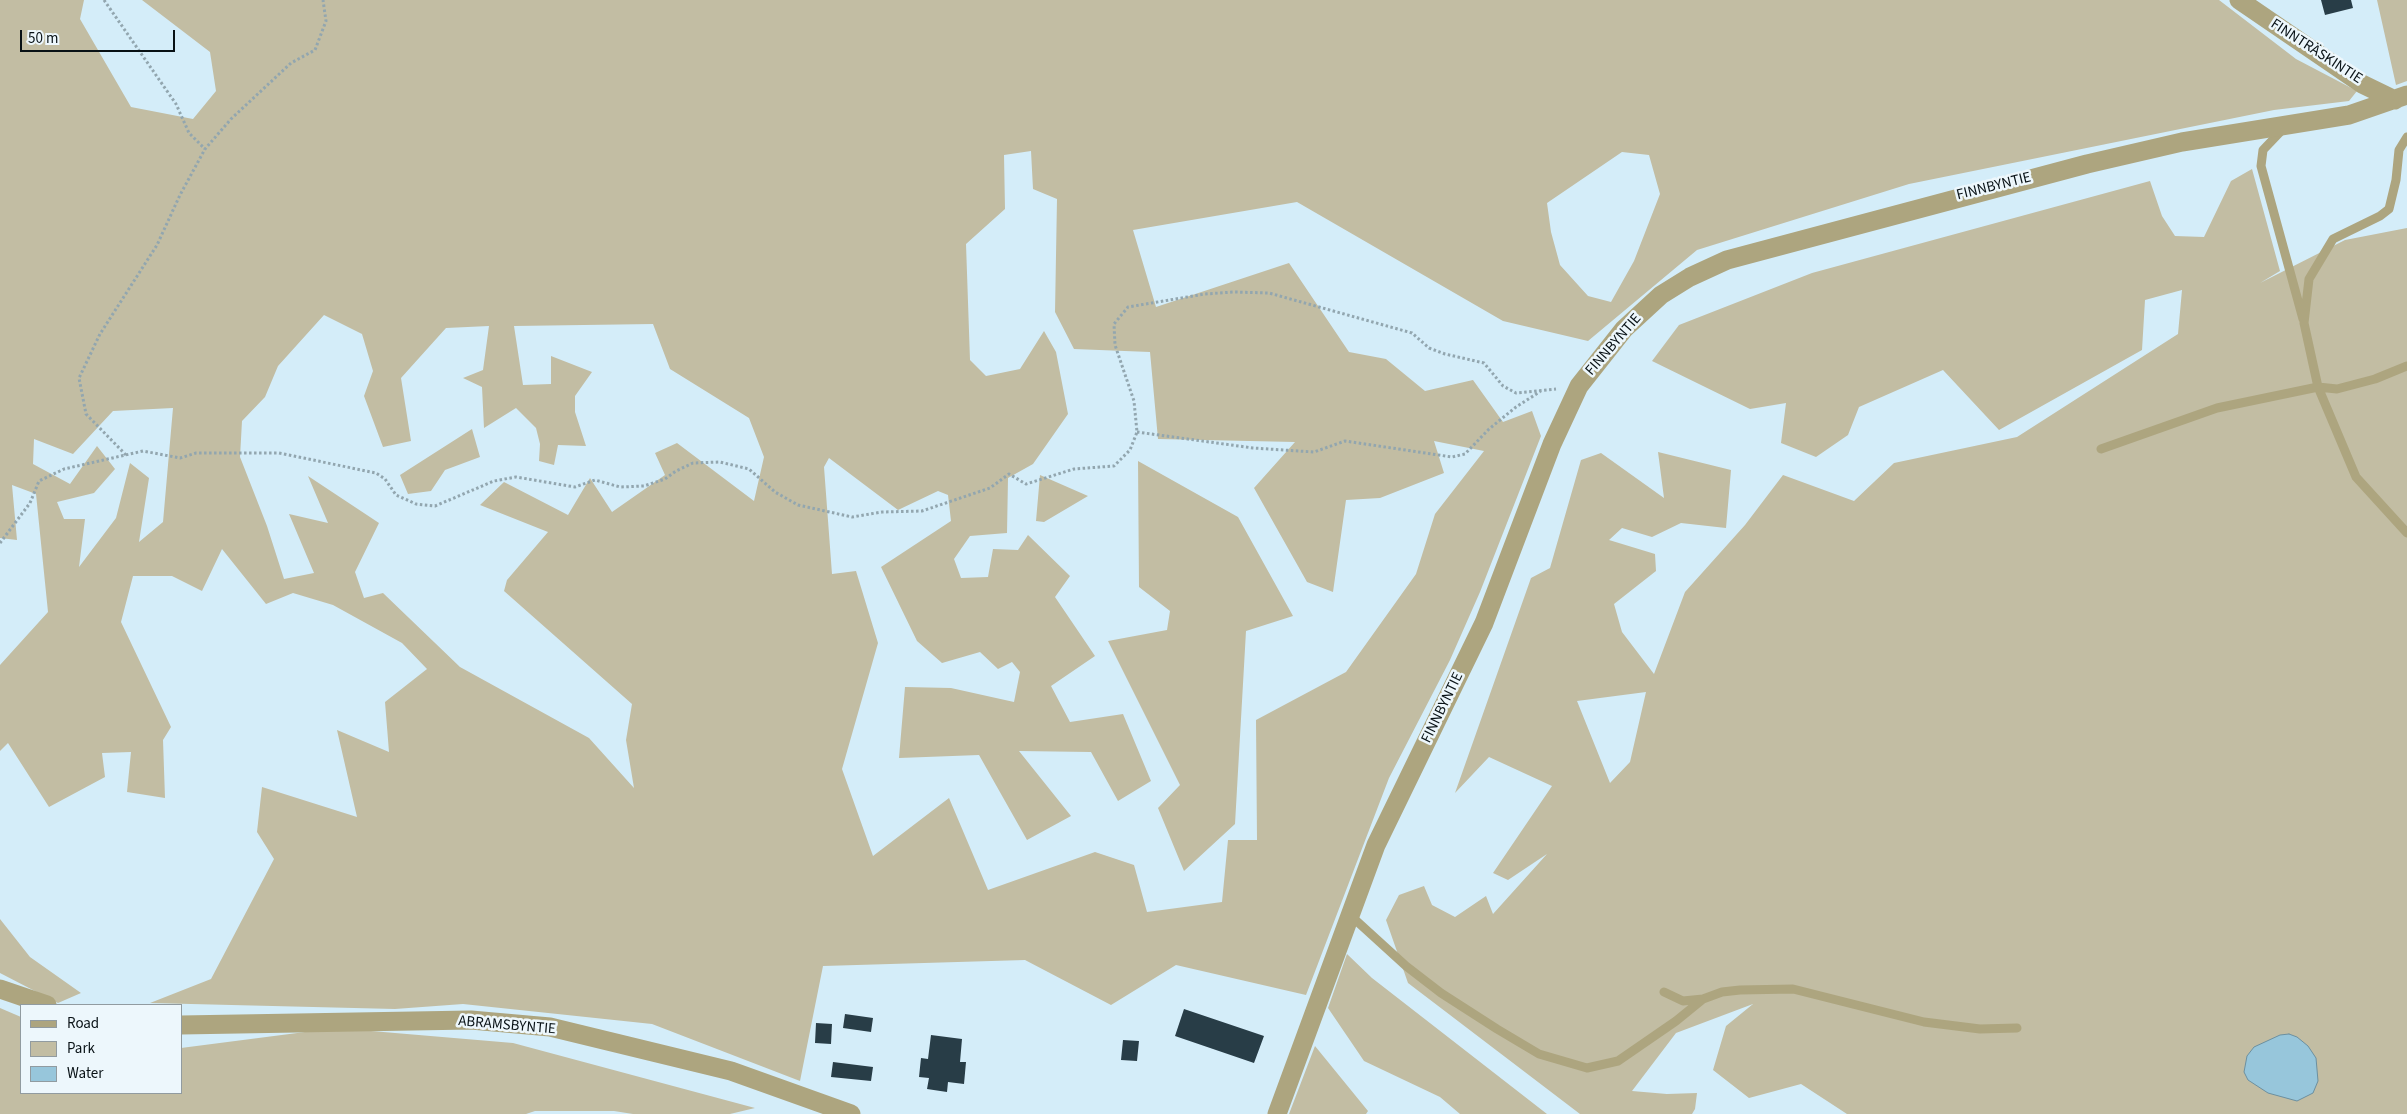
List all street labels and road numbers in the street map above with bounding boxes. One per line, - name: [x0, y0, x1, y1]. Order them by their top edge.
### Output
- street label: FINNTRÄSKINTIE: [2267, 16, 2365, 88]
- street label: FINNBYNTIE: [1955, 169, 2033, 205]
- street label: FINNBYNTIE: [1582, 310, 1646, 380]
- street label: FINNBYNTIE: [1418, 670, 1468, 746]
- street label: ABRAMSBYNTIE: [457, 1013, 557, 1039]

